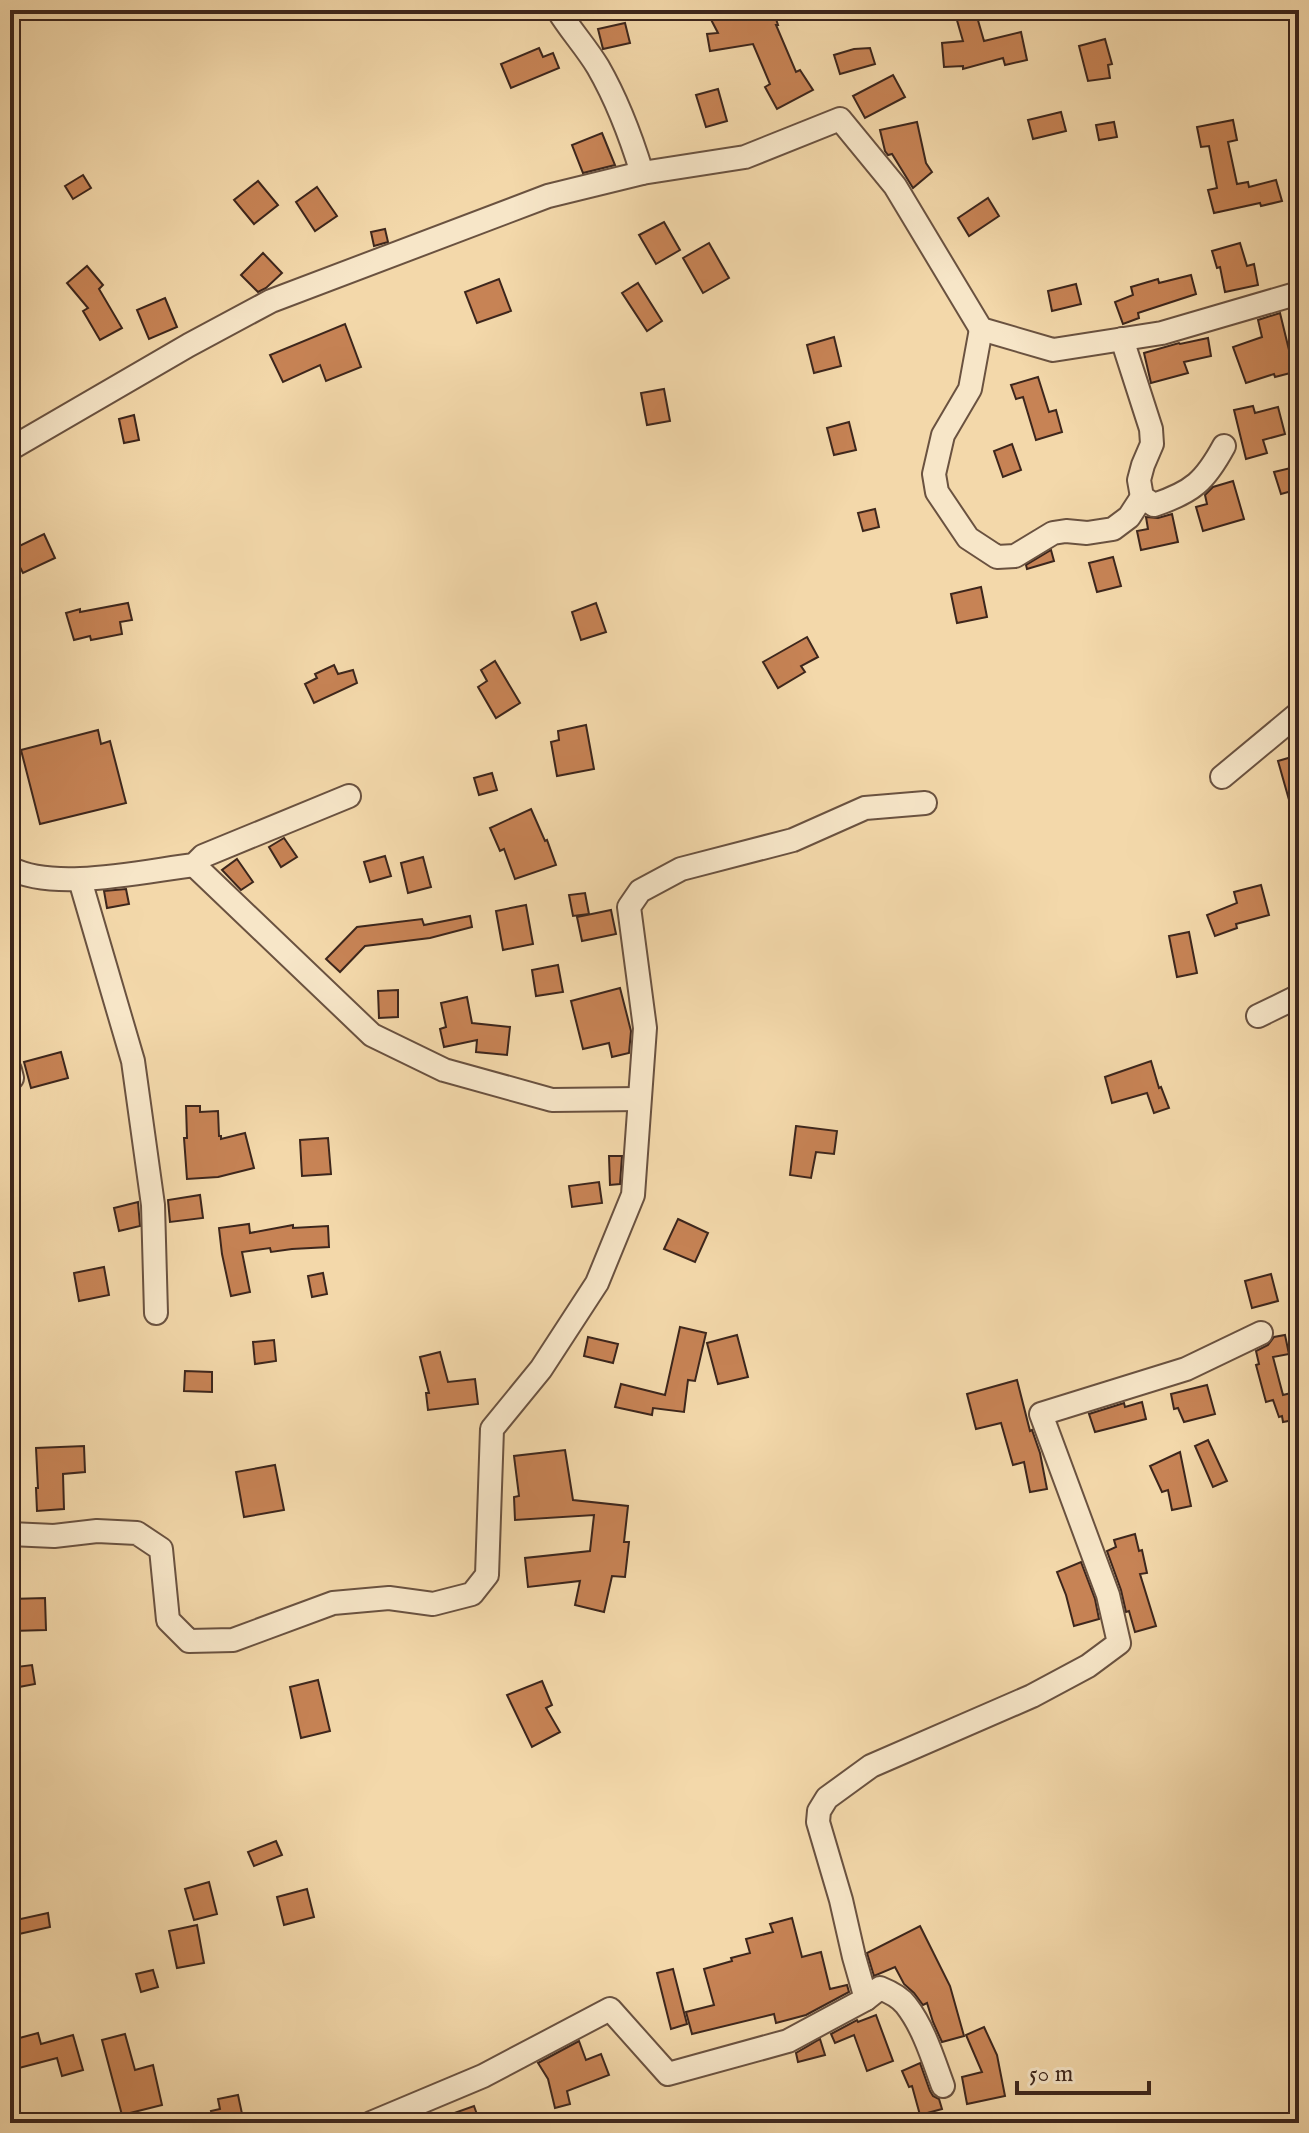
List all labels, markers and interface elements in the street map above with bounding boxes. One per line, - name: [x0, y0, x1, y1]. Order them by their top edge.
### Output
- scale bar: [1017, 2045, 1149, 2095]
- text: 50 m: [1029, 2059, 1073, 2090]

